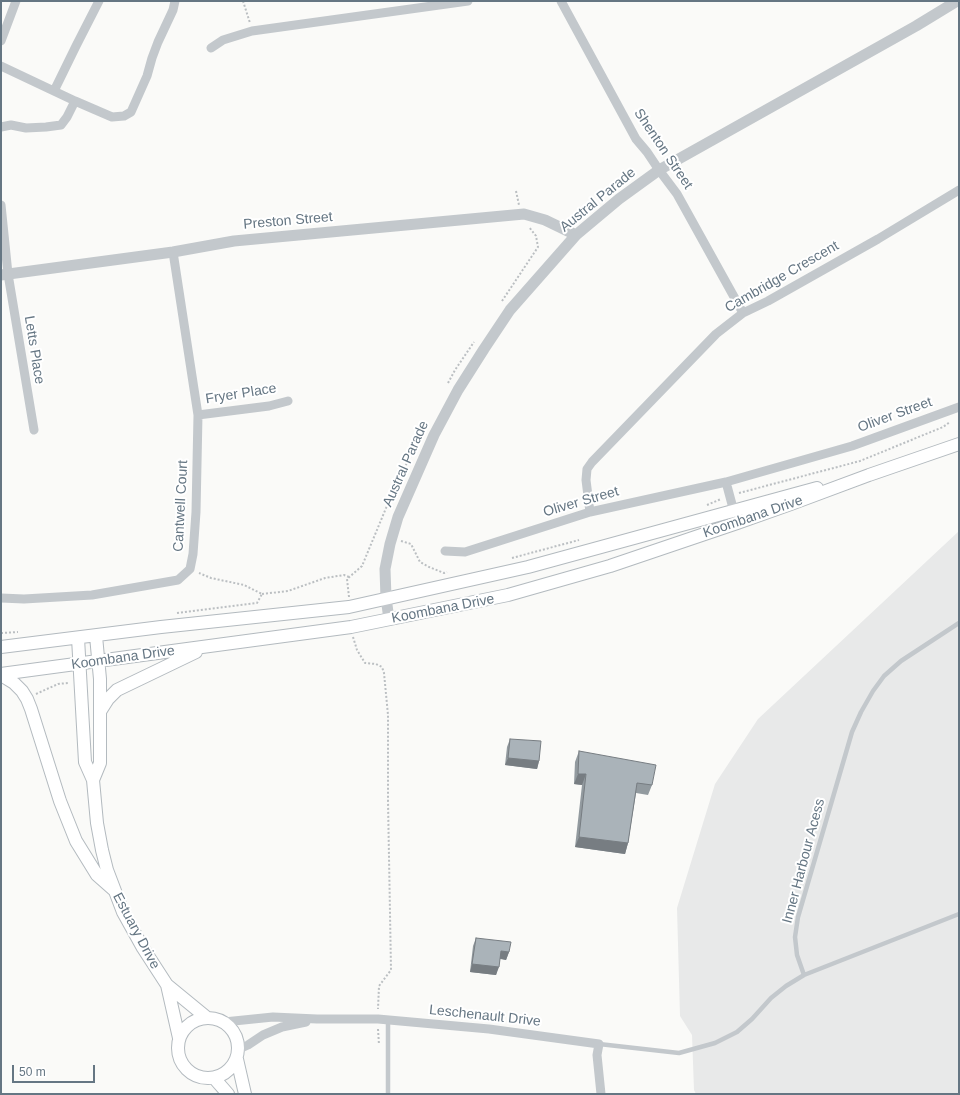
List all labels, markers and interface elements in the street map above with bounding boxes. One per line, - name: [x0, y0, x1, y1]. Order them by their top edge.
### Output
- street label: Shenton Street: [630, 106, 696, 192]
- street label: Austral Parade: [557, 164, 639, 236]
- street label: Preston Street: [243, 209, 333, 233]
- street label: Cambridge Crescent: [722, 238, 842, 316]
- street label: Letts Place: [20, 314, 48, 386]
- street label: Fryer Place: [204, 380, 278, 408]
- street label: Oliver Street: [856, 394, 934, 436]
- street label: Austral Parade: [379, 418, 433, 510]
- street label: Cantwell Court: [170, 460, 192, 552]
- street label: Oliver Street: [541, 483, 621, 521]
- street label: Koombana Drive: [701, 492, 805, 542]
- street label: Koombana Drive: [390, 591, 496, 627]
- street label: Koombana Drive: [70, 642, 176, 674]
- street label: Inner Harbour Acess: [779, 797, 829, 925]
- street label: Estuary Drive: [109, 890, 163, 972]
- street label: Leschenault Drive: [428, 1002, 542, 1030]
- scale bar: [14, 1057, 97, 1083]
- text: 50 m: [19, 1065, 46, 1079]

